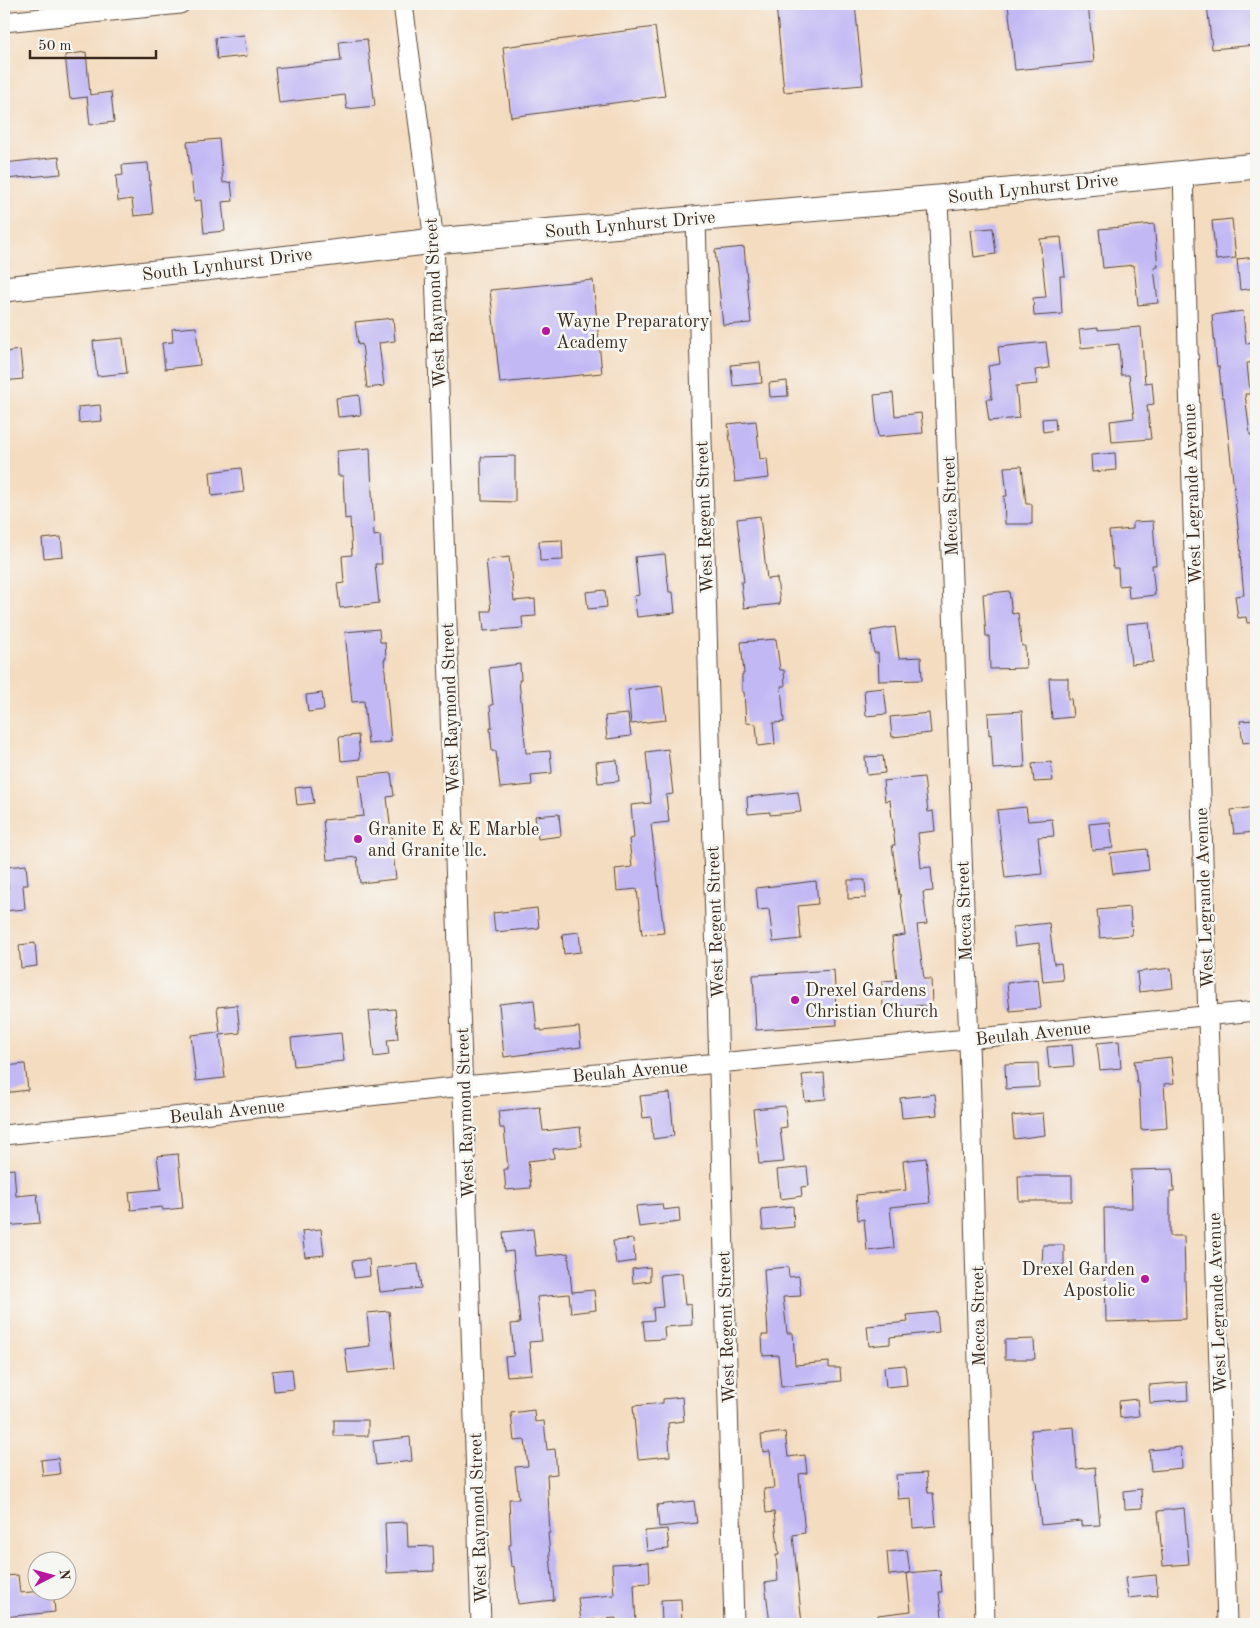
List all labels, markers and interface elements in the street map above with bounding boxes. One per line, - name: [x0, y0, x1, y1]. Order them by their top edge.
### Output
- scale bar: [30, 28, 156, 60]
- text: 50 m: [38, 39, 72, 54]
- street label: South Lynhurst Drive: [947, 171, 1119, 207]
- street label: South Lynhurst Drive: [544, 209, 716, 241]
- street label: West Raymond Street: [423, 217, 449, 389]
- street label: South Lynhurst Drive: [141, 246, 313, 284]
- place label: Wayne Preparatory Academy: [556, 313, 710, 352]
- marker: Wayne Preparatory Academy: [540, 325, 552, 337]
- street label: West Legrande Avenue: [1181, 403, 1205, 585]
- street label: West Regent Street: [693, 440, 717, 594]
- street label: Mecca Street: [940, 455, 962, 557]
- street label: West Raymond Street: [439, 622, 463, 794]
- street label: West Legrande Avenue: [1193, 807, 1217, 989]
- place label: Granite E & E Marble and Granite llc.: [368, 821, 539, 860]
- marker: Granite E & E Marble and Granite llc.: [352, 833, 364, 845]
- street label: West Regent Street: [704, 845, 728, 999]
- street label: Mecca Street: [954, 860, 976, 962]
- place label: Drexel Gardens Christian Church: [805, 982, 938, 1021]
- marker: Drexel Gardens Christian Church: [789, 994, 801, 1006]
- street label: Beulah Avenue: [974, 1019, 1092, 1049]
- street label: West Raymond Street: [454, 1027, 478, 1199]
- street label: Beulah Avenue: [571, 1058, 689, 1086]
- street label: Beulah Avenue: [168, 1097, 286, 1127]
- street label: West Legrande Avenue: [1206, 1212, 1230, 1394]
- street label: West Regent Street: [715, 1250, 739, 1404]
- place label: Drexel Garden Apostolic: [1022, 1261, 1135, 1300]
- street label: Mecca Street: [969, 1265, 989, 1366]
- marker: Drexel Garden Apostolic: [1139, 1273, 1151, 1285]
- street label: West Raymond Street: [467, 1432, 491, 1604]
- north arrow: [28, 1550, 78, 1600]
- text: N: [56, 1569, 71, 1581]

